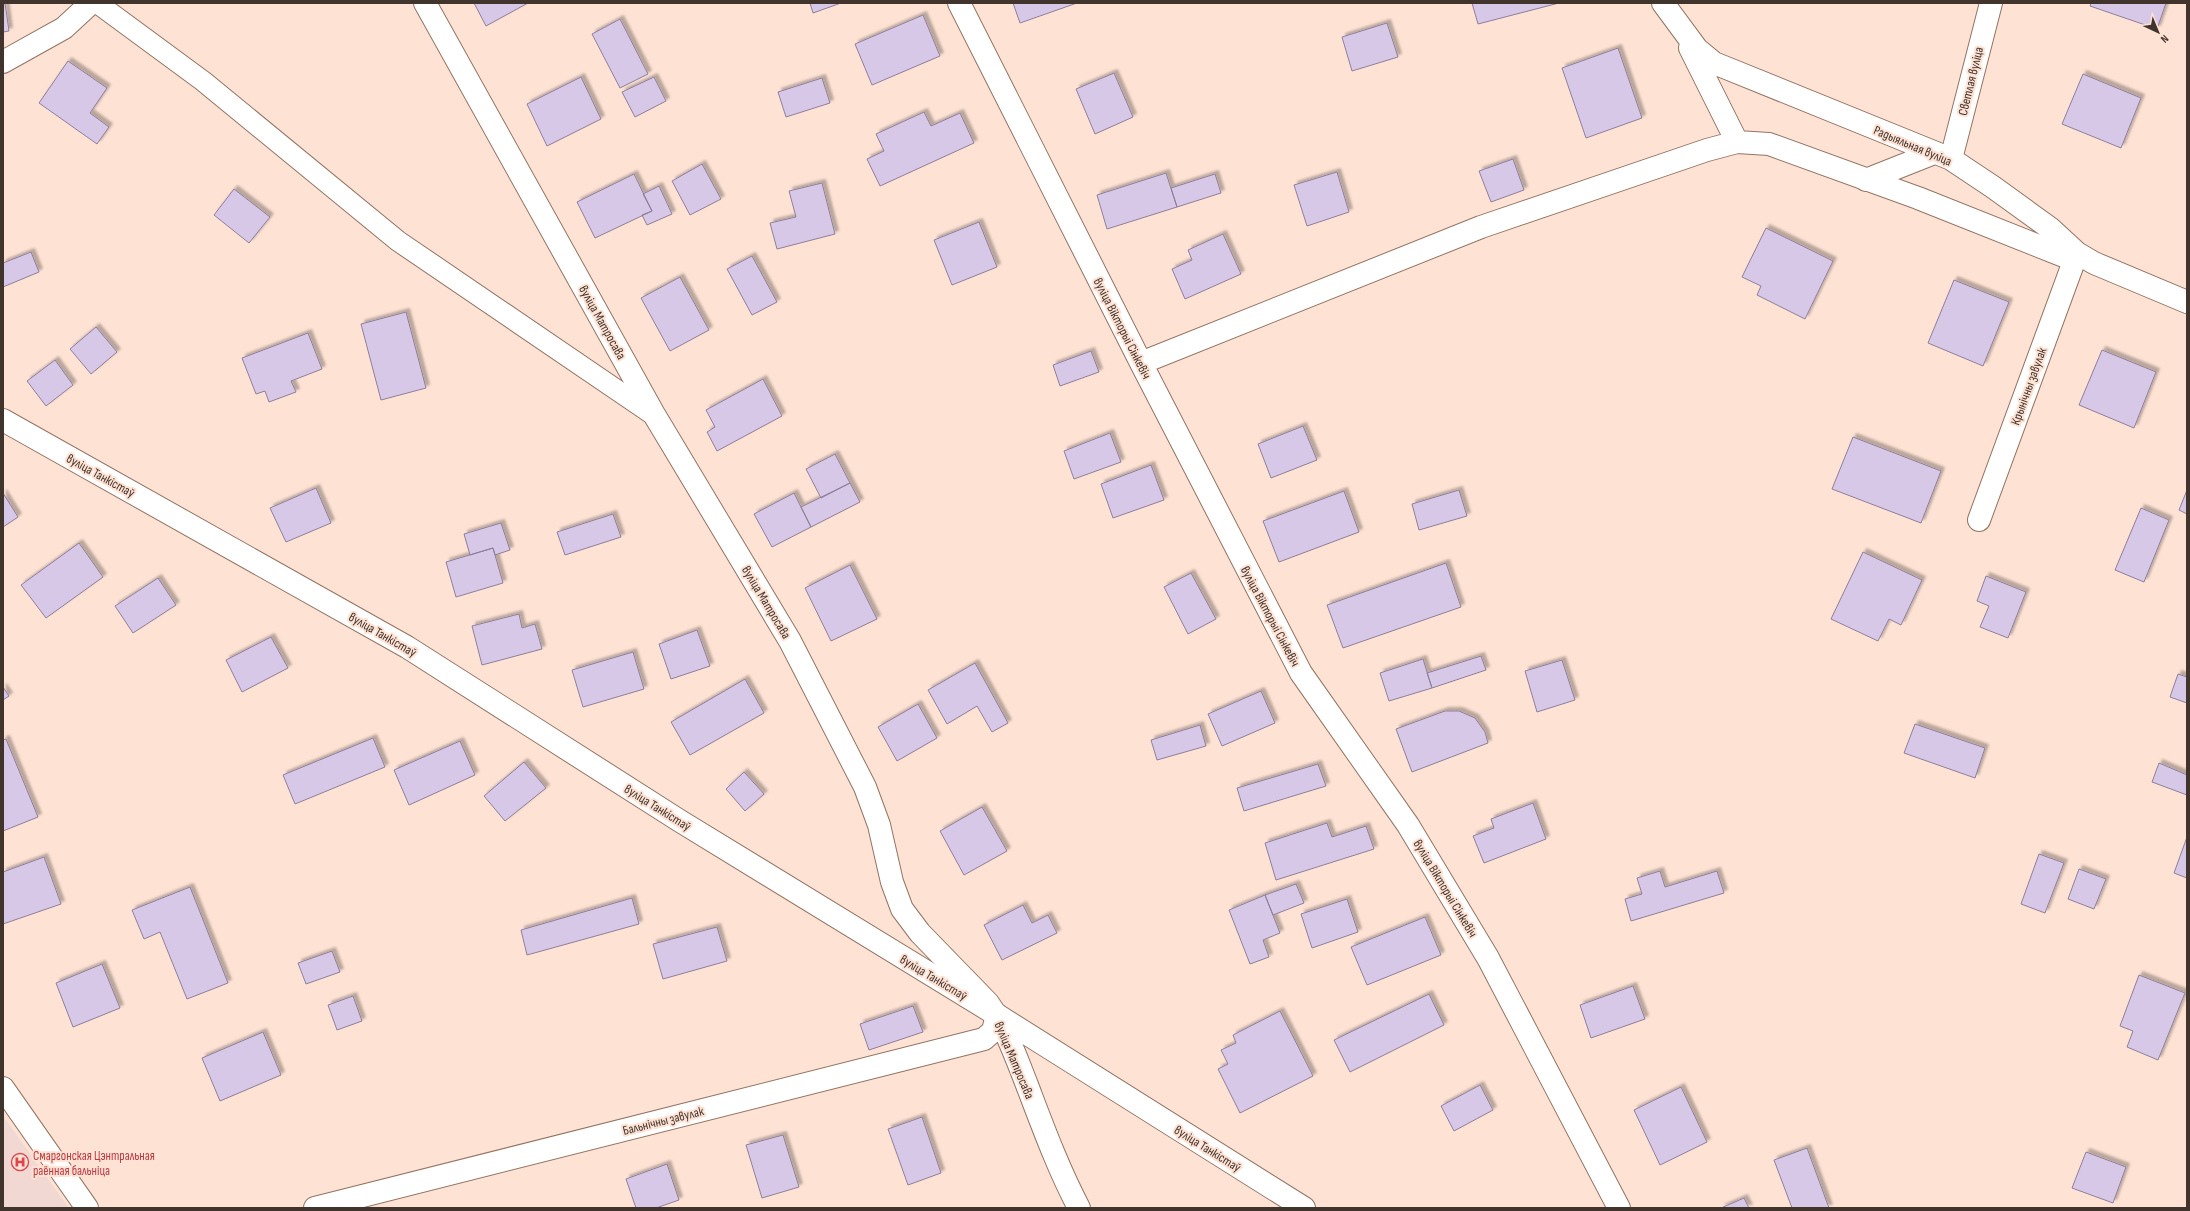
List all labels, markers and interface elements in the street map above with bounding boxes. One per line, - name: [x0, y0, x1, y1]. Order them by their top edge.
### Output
- north arrow: [2138, 12, 2178, 52]
- text: N: [2158, 32, 2171, 46]
- street label: Светлая вуліца: [1955, 45, 1987, 117]
- street label: Радыяльная вуліца: [1871, 122, 1954, 170]
- street label: вуліца Вікторыі Сінкевіч: [1090, 275, 1154, 382]
- street label: вуліца Матросава: [575, 283, 629, 362]
- street label: Крынічны завулак: [2008, 345, 2050, 427]
- street label: вуліца Танкістаў: [64, 451, 137, 501]
- street label: вуліца Матросава: [738, 563, 794, 642]
- street label: вуліца Вікторыі Сінкевіч: [1237, 564, 1303, 669]
- street label: вуліца Танкістаў: [346, 609, 419, 661]
- street label: вуліца Танкістаў: [621, 781, 694, 835]
- street label: вуліца Вікторыі Сінкевіч: [1410, 837, 1481, 940]
- street label: вуліца Танкістаў: [897, 952, 970, 1004]
- street label: вуліца Матросава: [991, 1019, 1038, 1101]
- street label: Бальнічны завулак: [621, 1103, 705, 1139]
- street label: вуліца Танкістаў: [1171, 1122, 1244, 1176]
- place label: Смаргонская Цэнтральная раённая бальніца: [33, 1148, 155, 1179]
- hospital icon: Смаргонская Цэнтральная раённая бальніца: [10, 1152, 30, 1172]

